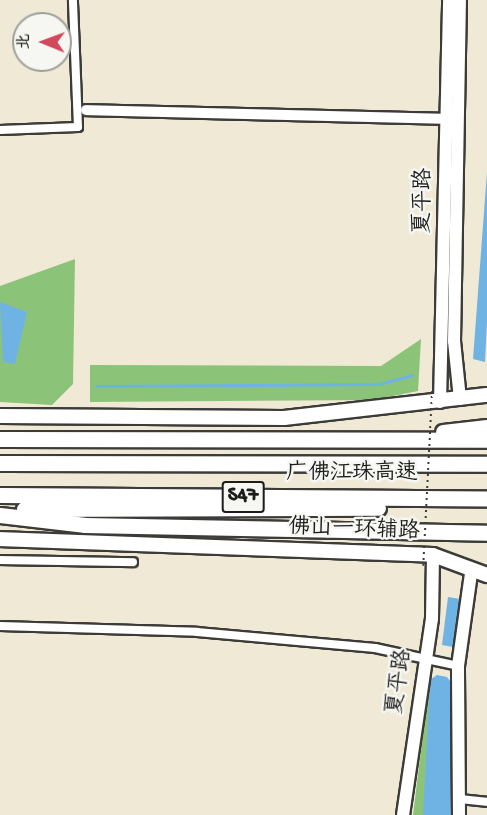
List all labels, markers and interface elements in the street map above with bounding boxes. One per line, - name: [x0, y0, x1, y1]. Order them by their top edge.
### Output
- north arrow: [12, 12, 72, 72]
- text: 北: [16, 34, 35, 50]
- street label: 夏平路: [411, 168, 439, 234]
- street label: 广佛江珠高速: [286, 462, 418, 488]
- road number: S47: [220, 479, 266, 515]
- street label: 佛山一环辅路: [288, 516, 420, 546]
- street label: 夏平路: [383, 647, 419, 717]

